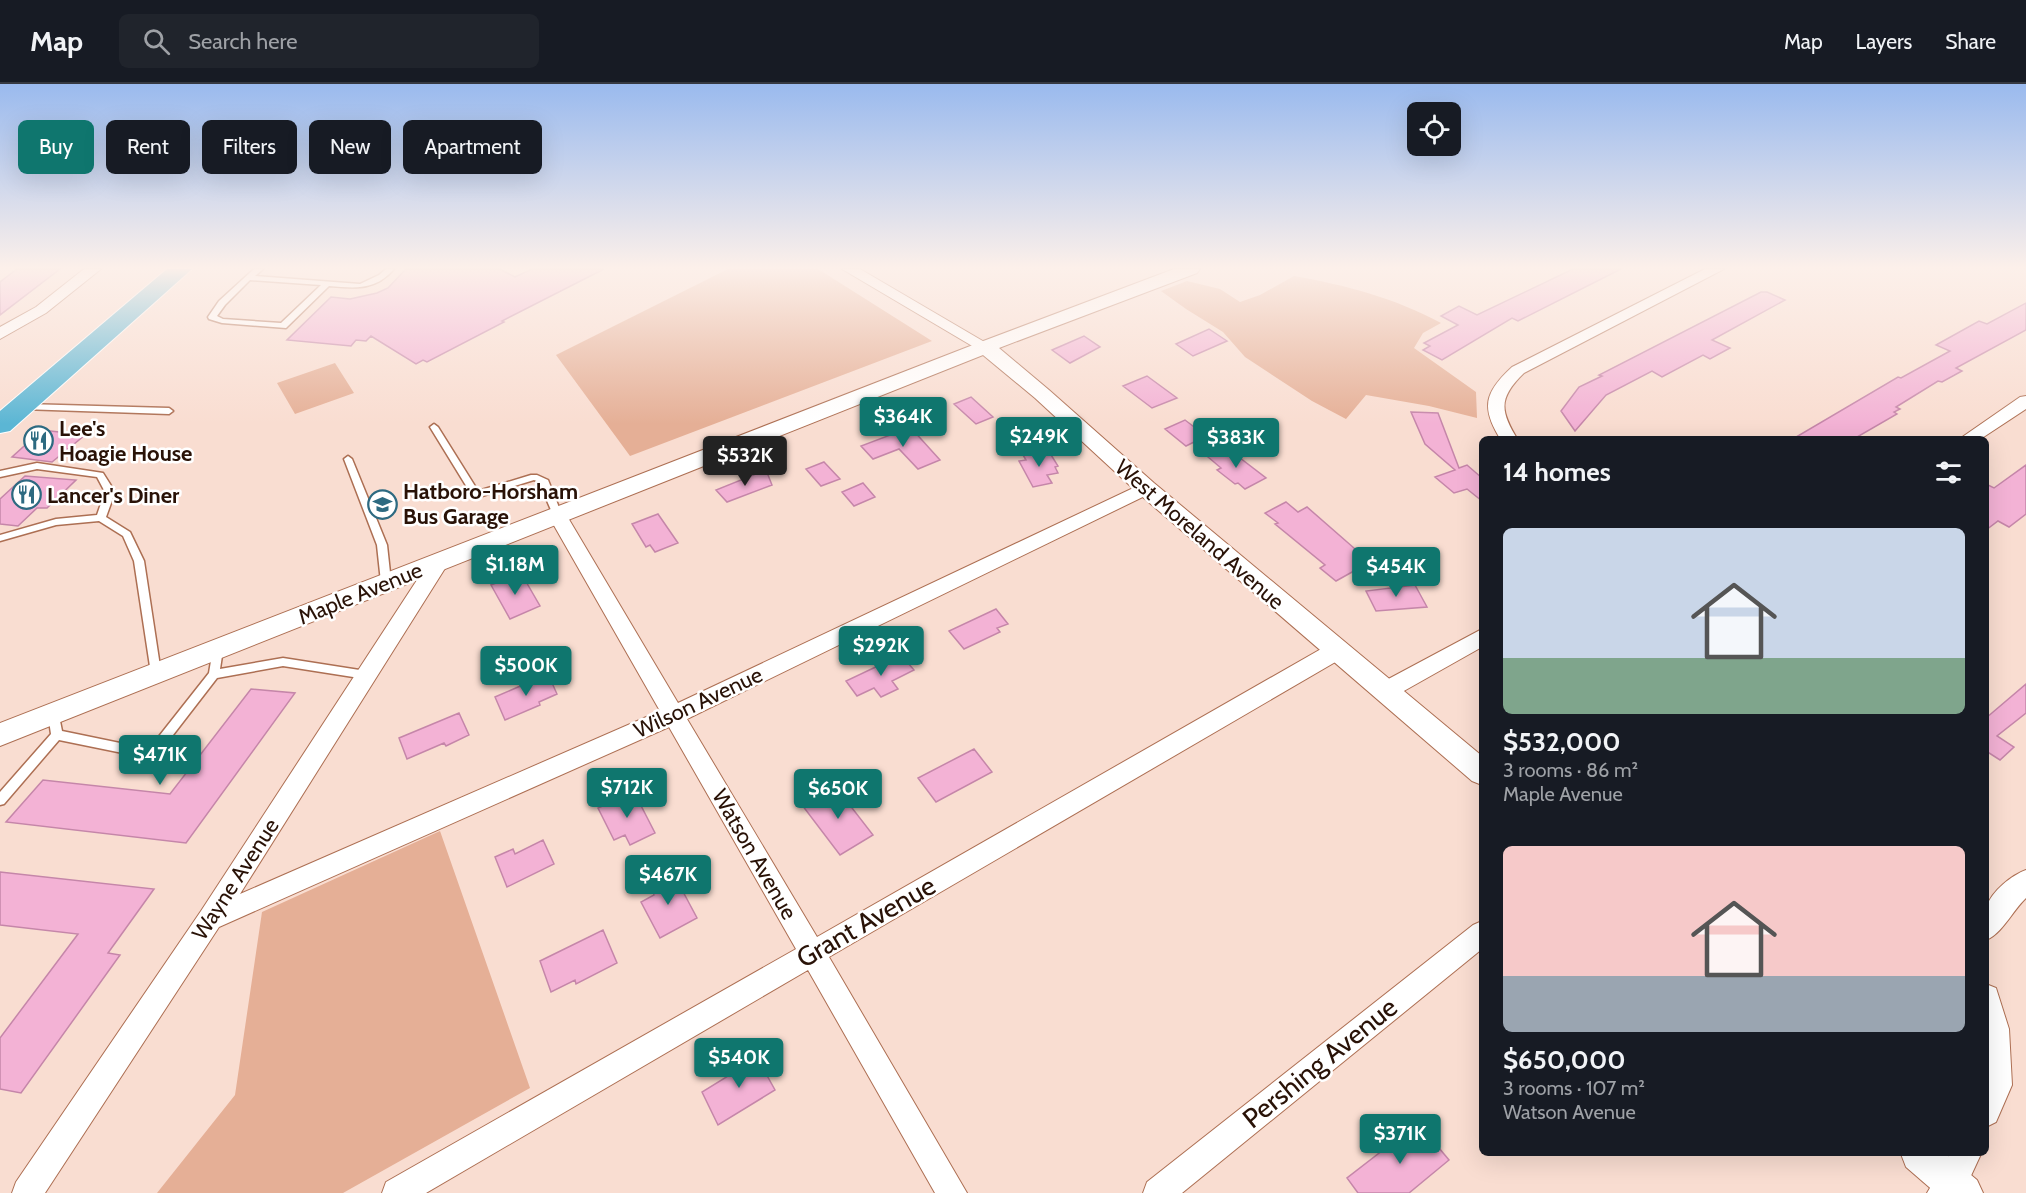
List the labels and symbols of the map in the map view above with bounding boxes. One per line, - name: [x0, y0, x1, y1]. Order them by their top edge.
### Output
- pin: $364K: [861, 397, 945, 448]
- place label: Lee's Hoagie House: [59, 415, 192, 467]
- pin: $249K: [997, 417, 1081, 468]
- pin: $383K: [1194, 418, 1278, 469]
- restaurant icon: Lee's Hoagie House: [22, 425, 54, 457]
- pin: $532K: [703, 436, 787, 487]
- street label: West Moreland Avenue: [1110, 454, 1290, 615]
- place label: Hatboro-Horsham Bus Garage: [403, 478, 578, 530]
- restaurant icon: Lancer's Diner: [10, 479, 42, 511]
- place label: Lancer's Diner: [47, 482, 180, 509]
- school or university icon: Hatboro-Horsham Bus Garage: [366, 488, 398, 520]
- pin: $1.18M: [466, 545, 564, 596]
- pin: $454K: [1354, 547, 1438, 598]
- street label: Maple Avenue: [294, 556, 426, 631]
- pin: $292K: [839, 626, 923, 677]
- pin: $500K: [484, 646, 568, 697]
- street label: Wilson Avenue: [630, 661, 767, 744]
- pin: $471K: [118, 735, 202, 786]
- pin: $712K: [585, 768, 669, 819]
- pin: $650K: [796, 769, 880, 820]
- street label: Watson Avenue: [706, 784, 803, 924]
- street label: Wayne Avenue: [186, 813, 285, 945]
- pin: $467K: [626, 855, 710, 906]
- street label: Grant Avenue: [790, 868, 941, 975]
- street label: Pershing Avenue: [1236, 990, 1404, 1135]
- pin: $540K: [697, 1038, 781, 1089]
- pin: $371K: [1358, 1114, 1442, 1165]

